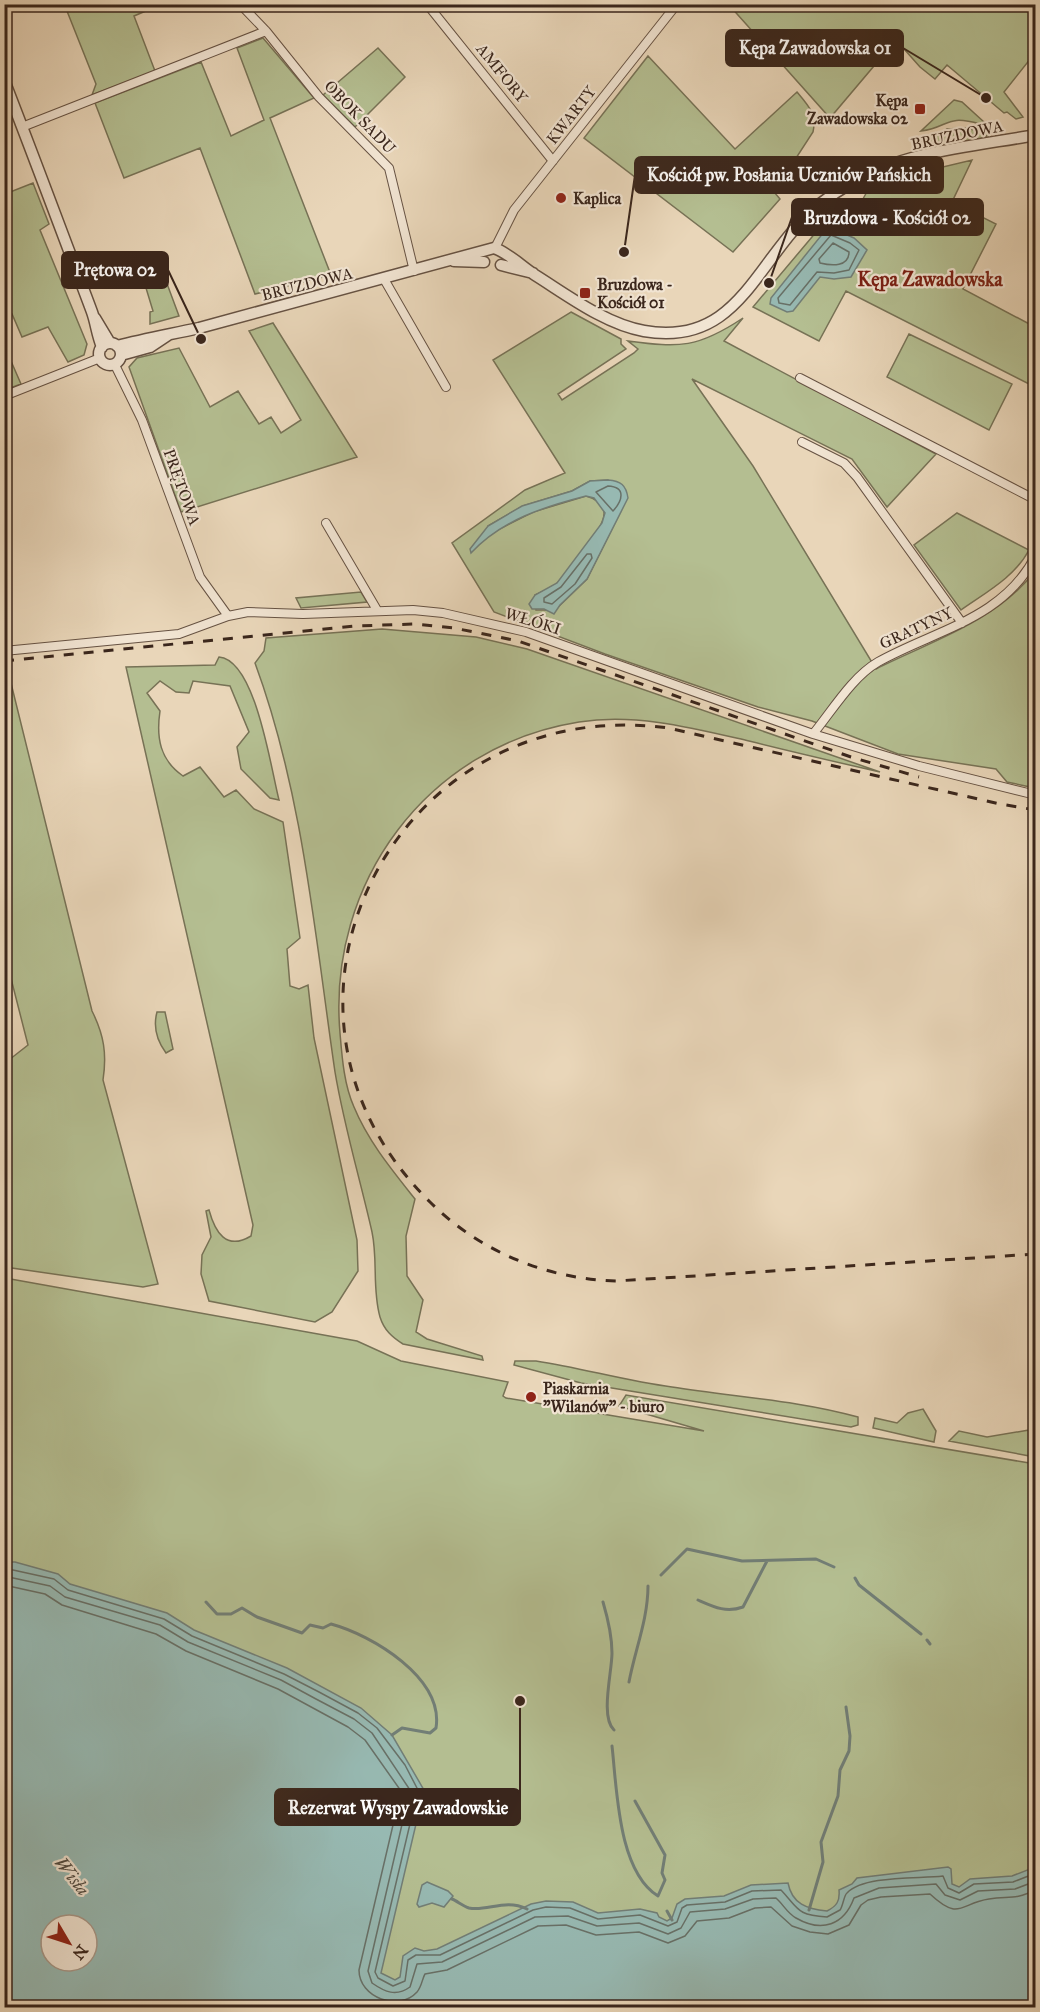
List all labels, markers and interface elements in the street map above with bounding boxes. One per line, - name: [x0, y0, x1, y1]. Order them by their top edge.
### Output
- callout: Kępa Zawadowska 01: [726, 30, 903, 66]
- text: Kępa Zawadowska 01: [739, 37, 891, 60]
- street label: AMFORY: [472, 39, 532, 107]
- street label: OBOK SADU: [320, 76, 400, 158]
- street label: KWARTY: [542, 82, 600, 148]
- place label: Kępa Zawadowska 02: [807, 91, 909, 128]
- marker: Kępa Zawadowska 02: [913, 102, 927, 116]
- street label: BRUZDOWA: [909, 116, 1005, 154]
- callout: Kościół pw. Posłania Uczniów Pańskich: [635, 157, 943, 193]
- text: Kościół pw. Posłania Uczniów Pańskich: [647, 164, 932, 187]
- place label: Kaplica: [573, 189, 622, 209]
- marker: Kaplica: [554, 191, 568, 205]
- callout: Bruzdowa - Kościół 02: [792, 199, 983, 235]
- text: Bruzdowa - Kościół 02: [803, 207, 972, 229]
- callout: Prętowa 02: [62, 252, 168, 288]
- text: Prętowa 02: [74, 259, 157, 281]
- street label: BRUZDOWA: [259, 263, 355, 305]
- district label: Kępa Zawadowska: [857, 267, 1003, 292]
- place label: Bruzdowa - Kościół 01: [597, 275, 673, 312]
- marker: Bruzdowa - Kościół 01: [578, 286, 592, 300]
- street label: PRĘTOWA: [159, 446, 205, 528]
- street label: WŁÓKI: [503, 602, 564, 638]
- street label: GRATYNY: [876, 602, 956, 653]
- place label: Piaskarnia "Wilanów" - biuro: [543, 1379, 664, 1416]
- marker: Piaskarnia "Wilanów" - biuro: [524, 1390, 538, 1404]
- callout: Rezerwat Wyspy Zawadowskie: [275, 1789, 520, 1825]
- text: Rezerwat Wyspy Zawadowskie: [288, 1797, 509, 1820]
- water label: Wisła: [50, 1852, 94, 1900]
- north arrow: [39, 1913, 99, 1973]
- text: N: [68, 1941, 92, 1964]

